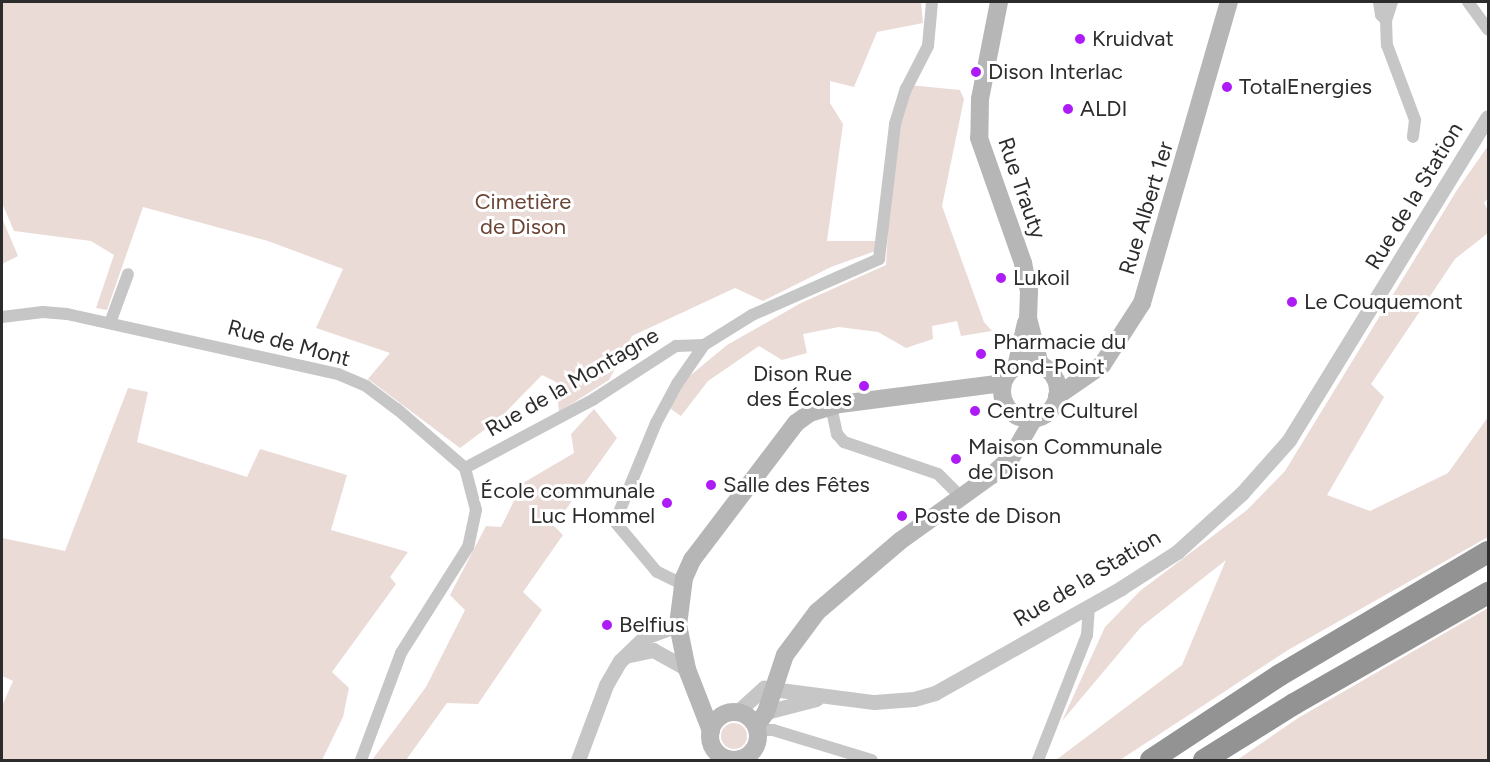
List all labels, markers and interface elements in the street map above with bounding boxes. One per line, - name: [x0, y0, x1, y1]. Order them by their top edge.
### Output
- place label: Kruidvat: [1092, 26, 1174, 52]
- marker: Kruidvat: [1073, 32, 1087, 46]
- place label: Dison Interlac: [988, 59, 1123, 85]
- marker: Dison Interlac: [969, 65, 983, 79]
- place label: TotalEnergies: [1239, 74, 1372, 100]
- marker: TotalEnergies: [1220, 80, 1234, 94]
- place label: ALDI: [1080, 96, 1127, 122]
- marker: ALDI: [1061, 102, 1075, 116]
- street label: Rue de la Station: [1360, 118, 1468, 274]
- street label: Rue Trauty: [992, 134, 1052, 242]
- street label: Rue Albert 1er: [1113, 138, 1179, 278]
- park label: Cimetière de Dison: [475, 188, 571, 240]
- place label: Lukoil: [1013, 265, 1070, 291]
- marker: Lukoil: [994, 271, 1008, 285]
- place label: Le Couquemont: [1304, 289, 1463, 315]
- marker: Le Couquemont: [1285, 295, 1299, 309]
- street label: Rue de Mont: [225, 314, 353, 372]
- street label: Rue de la Montagne: [481, 322, 663, 442]
- place label: Pharmacie du Rond-Point: [993, 328, 1126, 380]
- marker: Pharmacie du Rond-Point: [974, 347, 988, 361]
- place label: Dison Rue des Écoles: [747, 360, 852, 412]
- marker: Dison Rue des Écoles: [857, 379, 871, 393]
- place label: Centre Culturel: [987, 398, 1138, 424]
- marker: Centre Culturel: [968, 404, 982, 418]
- place label: Maison Communale de Dison: [968, 433, 1162, 484]
- marker: Maison Communale de Dison: [949, 452, 963, 466]
- place label: Salle des Fêtes: [723, 472, 870, 498]
- place label: École communale Luc Hommel: [480, 477, 655, 528]
- marker: Salle des Fêtes: [704, 478, 718, 492]
- marker: École communale Luc Hommel: [660, 496, 674, 510]
- place label: Poste de Dison: [914, 503, 1061, 529]
- marker: Poste de Dison: [895, 509, 909, 523]
- street label: Rue de la Station: [1009, 524, 1165, 632]
- place label: Belfius: [619, 612, 685, 638]
- marker: Belfius: [600, 618, 614, 632]

